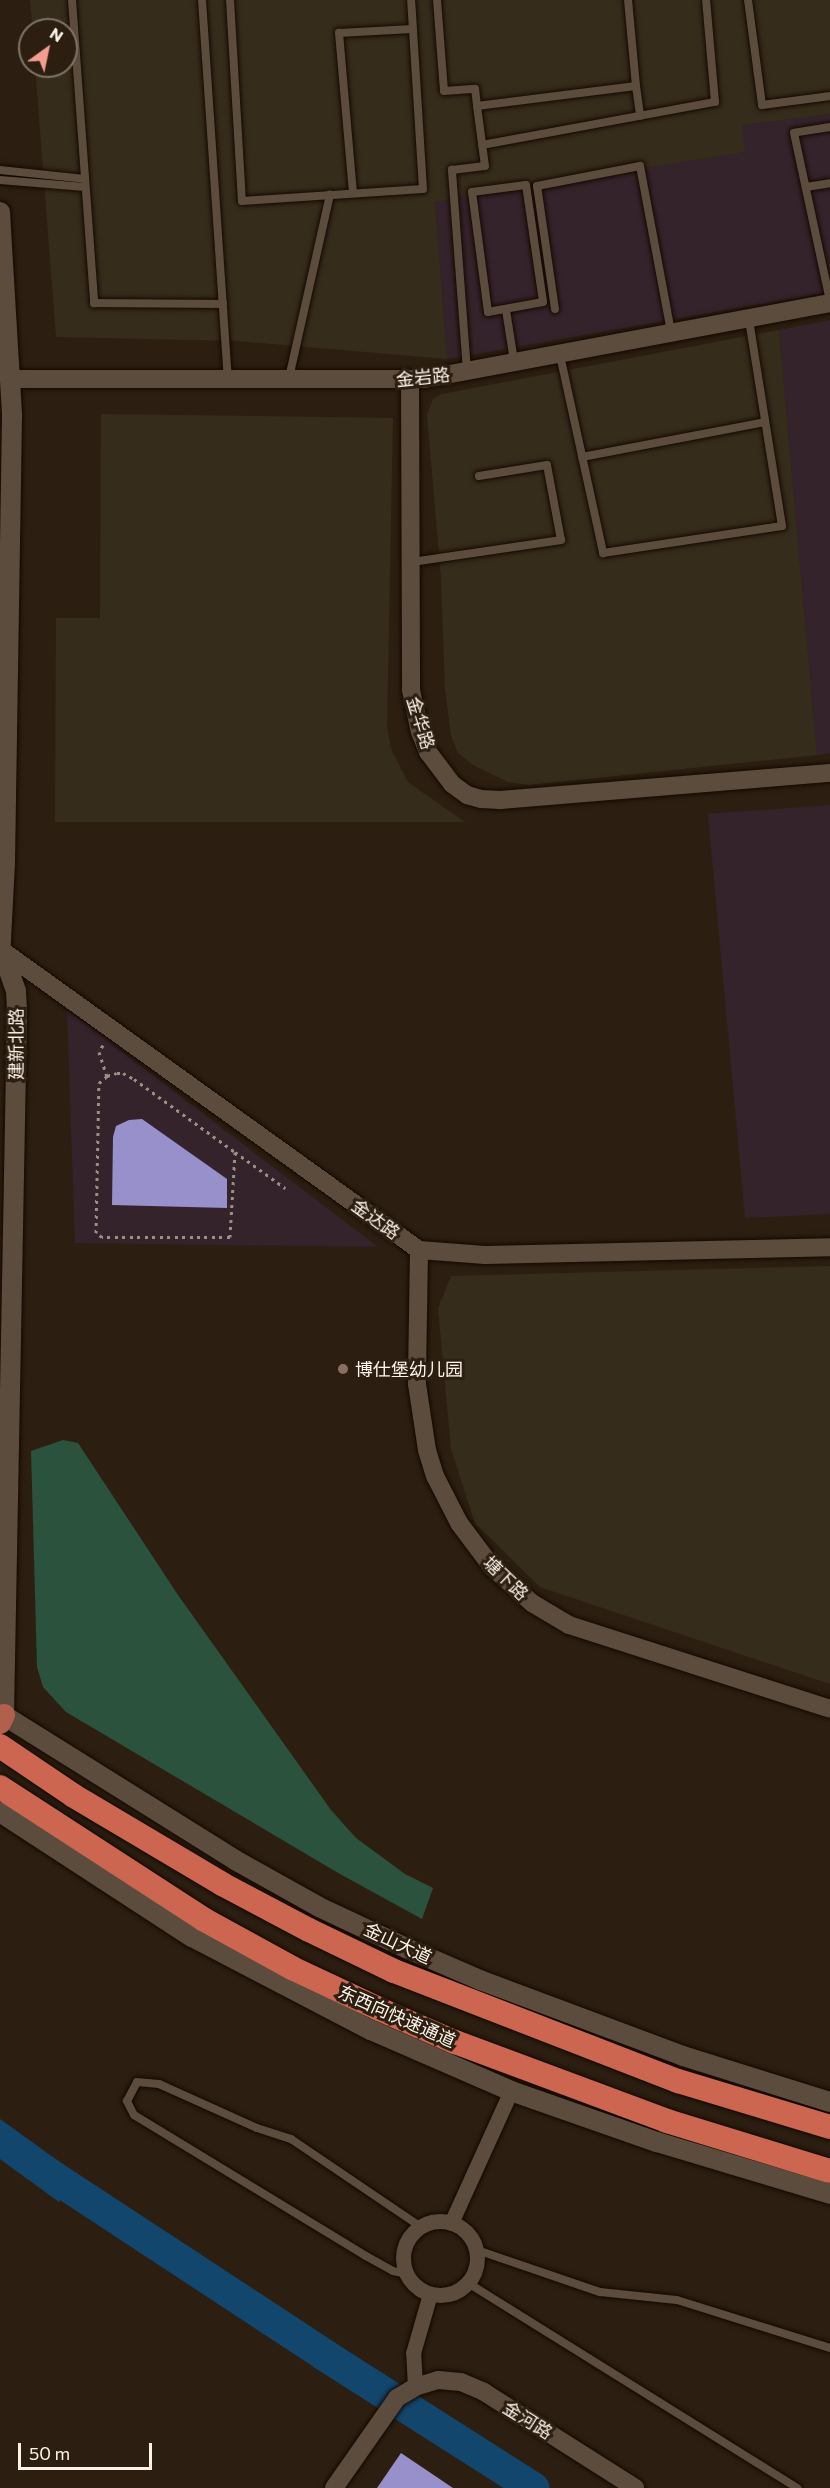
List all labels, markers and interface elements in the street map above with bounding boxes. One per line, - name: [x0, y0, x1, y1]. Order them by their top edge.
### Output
- north arrow: [18, 18, 78, 78]
- text: N: [47, 23, 67, 45]
- street label: 金岩路: [395, 363, 451, 391]
- street label: 金华路: [403, 694, 439, 752]
- street label: 建新北路: [5, 1008, 27, 1080]
- street label: 金达路: [348, 1194, 404, 1244]
- place label: 博仕堡幼儿园: [355, 1358, 463, 1380]
- marker: 博仕堡幼儿园: [336, 1362, 350, 1376]
- street label: 塘下路: [479, 1551, 533, 1605]
- street label: 金山大道: [361, 1918, 435, 1968]
- street label: 东西向快速通道: [335, 1981, 459, 2051]
- street label: 金河路: [499, 2397, 557, 2443]
- scale bar: [21, 2431, 154, 2469]
- text: 50 m: [29, 2442, 70, 2464]

